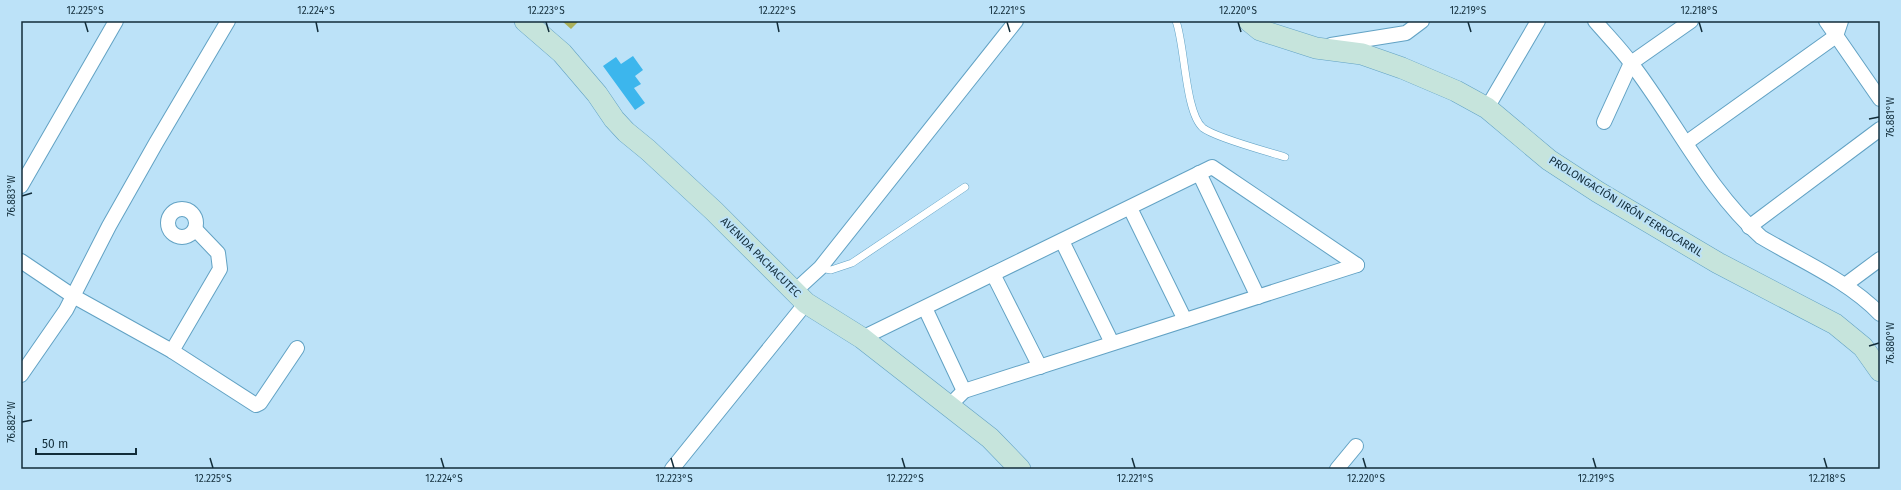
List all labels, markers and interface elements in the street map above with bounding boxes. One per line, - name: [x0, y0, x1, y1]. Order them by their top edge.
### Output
- text: 12.225°S: [66, 5, 104, 17]
- text: 12.224°S: [297, 5, 335, 17]
- text: 12.223°S: [527, 5, 565, 17]
- text: 12.222°S: [758, 5, 796, 17]
- text: 12.221°S: [989, 5, 1026, 17]
- text: 12.220°S: [1219, 5, 1257, 17]
- text: 12.219°S: [1450, 5, 1487, 17]
- text: 12.218°S: [1681, 5, 1718, 17]
- text: 76.881°W: [1885, 96, 1897, 137]
- street label: PROLONGACIÓN JIRÓN FERROCARRIL: [1546, 153, 1706, 260]
- text: 76.883°W: [6, 175, 18, 217]
- street label: AVENIDA PACHACUTEC: [718, 215, 803, 300]
- text: 76.880°W: [1885, 321, 1897, 364]
- text: 76.882°W: [6, 401, 18, 443]
- scale bar: [36, 430, 136, 456]
- text: 50 m: [42, 437, 68, 451]
- text: 12.225°S: [194, 473, 232, 485]
- text: 12.224°S: [425, 473, 463, 485]
- text: 12.223°S: [655, 473, 693, 485]
- text: 12.222°S: [886, 473, 924, 485]
- text: 12.221°S: [1117, 473, 1154, 485]
- text: 12.220°S: [1347, 473, 1385, 485]
- text: 12.219°S: [1578, 473, 1615, 485]
- text: 12.218°S: [1809, 473, 1846, 485]

